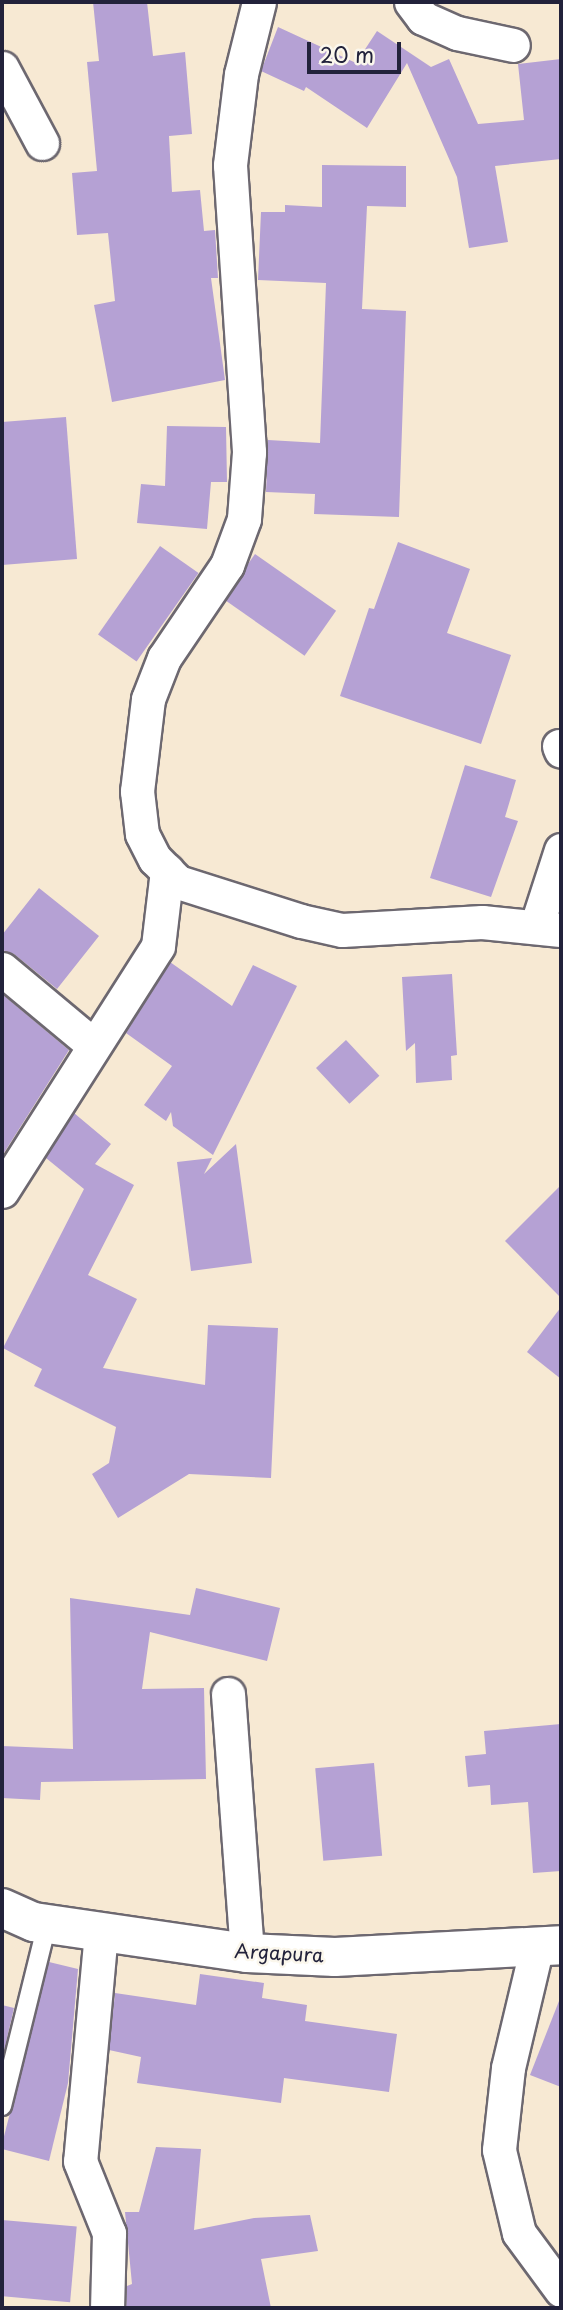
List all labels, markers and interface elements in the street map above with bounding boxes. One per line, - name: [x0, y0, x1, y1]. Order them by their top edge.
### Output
- scale bar: [311, 28, 406, 72]
- text: 20 m: [320, 38, 374, 70]
- street label: Argapura: [234, 1939, 324, 1967]

